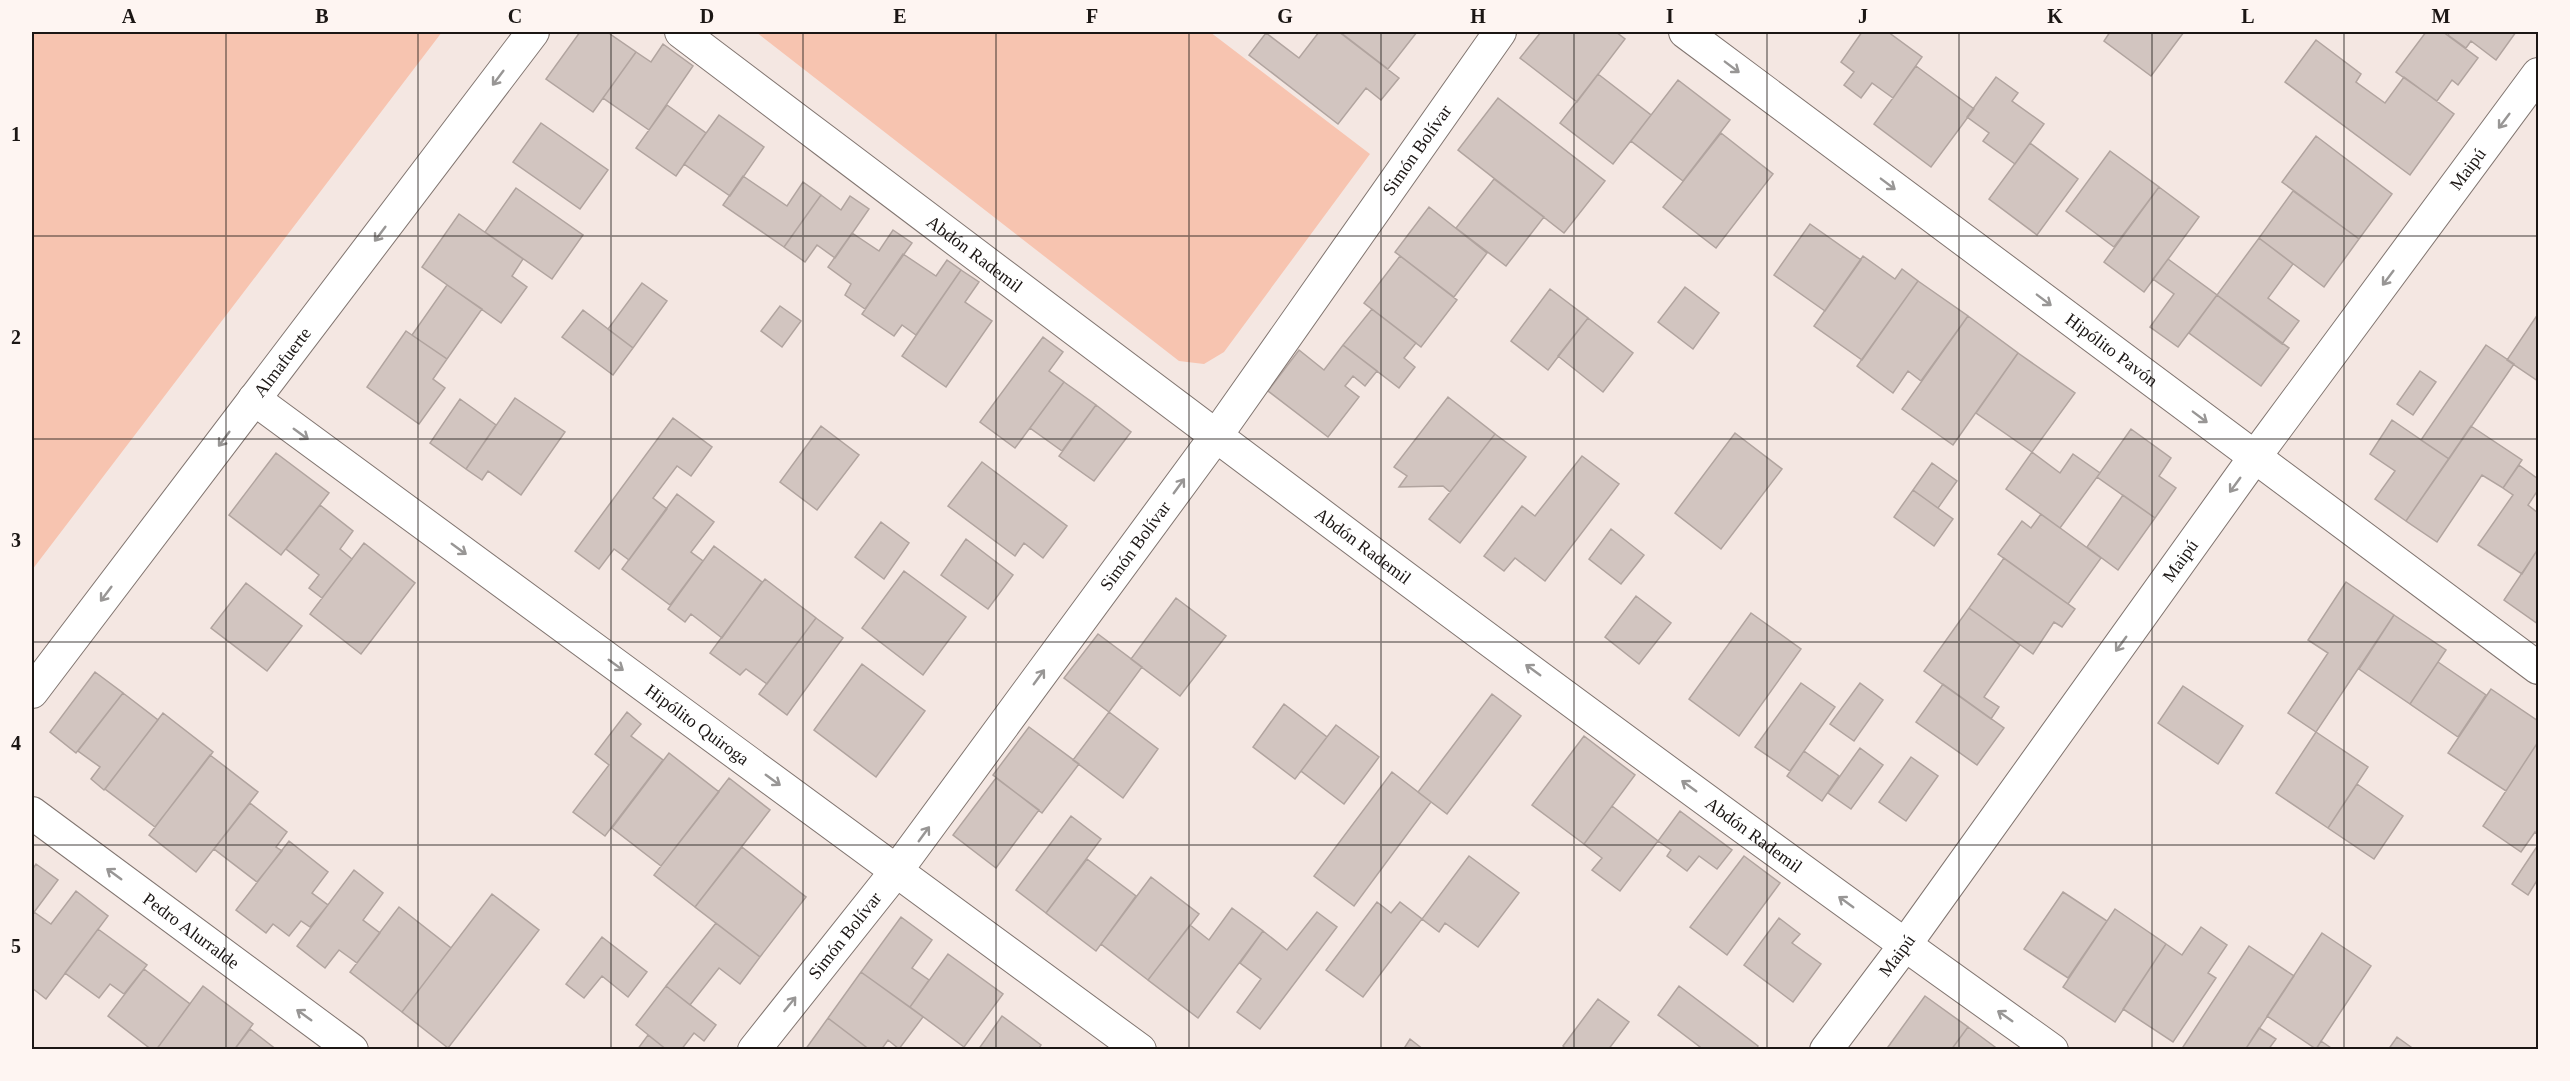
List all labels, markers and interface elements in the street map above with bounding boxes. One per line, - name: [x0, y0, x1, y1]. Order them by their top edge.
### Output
- text: A: [122, 5, 137, 27]
- text: B: [315, 5, 329, 27]
- text: C: [508, 5, 522, 27]
- text: D: [700, 5, 714, 27]
- text: E: [893, 5, 907, 27]
- text: F: [1086, 5, 1098, 27]
- text: G: [1277, 5, 1293, 27]
- text: H: [1470, 5, 1486, 27]
- text: I: [1666, 5, 1674, 27]
- text: J: [1858, 5, 1868, 27]
- text: K: [2047, 5, 2063, 27]
- text: L: [2241, 5, 2255, 27]
- text: M: [2432, 5, 2451, 27]
- one-way arrow: [1723, 60, 1739, 73]
- one-way arrow: [491, 70, 504, 86]
- street label: Simón Bolívar: [1378, 101, 1456, 199]
- one-way arrow: [2497, 113, 2510, 129]
- text: 1: [11, 123, 21, 145]
- street label: Maipú: [2446, 144, 2490, 194]
- one-way arrow: [1880, 177, 1896, 190]
- street label: Abdón Rademil: [923, 211, 1026, 296]
- one-way arrow: [373, 225, 386, 241]
- one-way arrow: [2381, 269, 2394, 285]
- one-way arrow: [2036, 294, 2052, 307]
- street label: Hipólito Pavón: [2062, 309, 2161, 391]
- street label: Almafuerte: [250, 324, 315, 401]
- text: 2: [11, 326, 21, 348]
- one-way arrow: [2192, 411, 2208, 424]
- one-way arrow: [293, 428, 309, 440]
- one-way arrow: [218, 431, 231, 447]
- one-way arrow: [2228, 477, 2241, 493]
- one-way arrow: [1173, 478, 1185, 494]
- street label: Simón Bolívar: [1096, 498, 1174, 594]
- street label: Abdón Rademil: [1311, 504, 1415, 588]
- text: 3: [11, 529, 21, 551]
- street label: Maipú: [2158, 536, 2202, 586]
- one-way arrow: [450, 543, 466, 555]
- one-way arrow: [99, 586, 112, 602]
- one-way arrow: [2115, 635, 2127, 651]
- one-way arrow: [607, 658, 623, 671]
- one-way arrow: [1525, 664, 1541, 676]
- one-way arrow: [1033, 669, 1045, 685]
- street label: Hipólito Quiroga: [642, 680, 753, 769]
- text: 4: [11, 732, 21, 754]
- one-way arrow: [765, 774, 781, 786]
- one-way arrow: [1682, 780, 1698, 792]
- street label: Abdón Rademil: [1702, 793, 1806, 877]
- one-way arrow: [917, 826, 930, 842]
- one-way arrow: [106, 868, 122, 880]
- street label: Simón Bolívar: [804, 888, 885, 983]
- street label: Pedro Alurralde: [139, 889, 243, 973]
- one-way arrow: [1839, 895, 1855, 908]
- street label: Maipú: [1875, 931, 1919, 981]
- text: 5: [11, 935, 21, 957]
- one-way arrow: [784, 996, 797, 1012]
- one-way arrow: [297, 1009, 313, 1021]
- one-way arrow: [1997, 1010, 2013, 1022]

